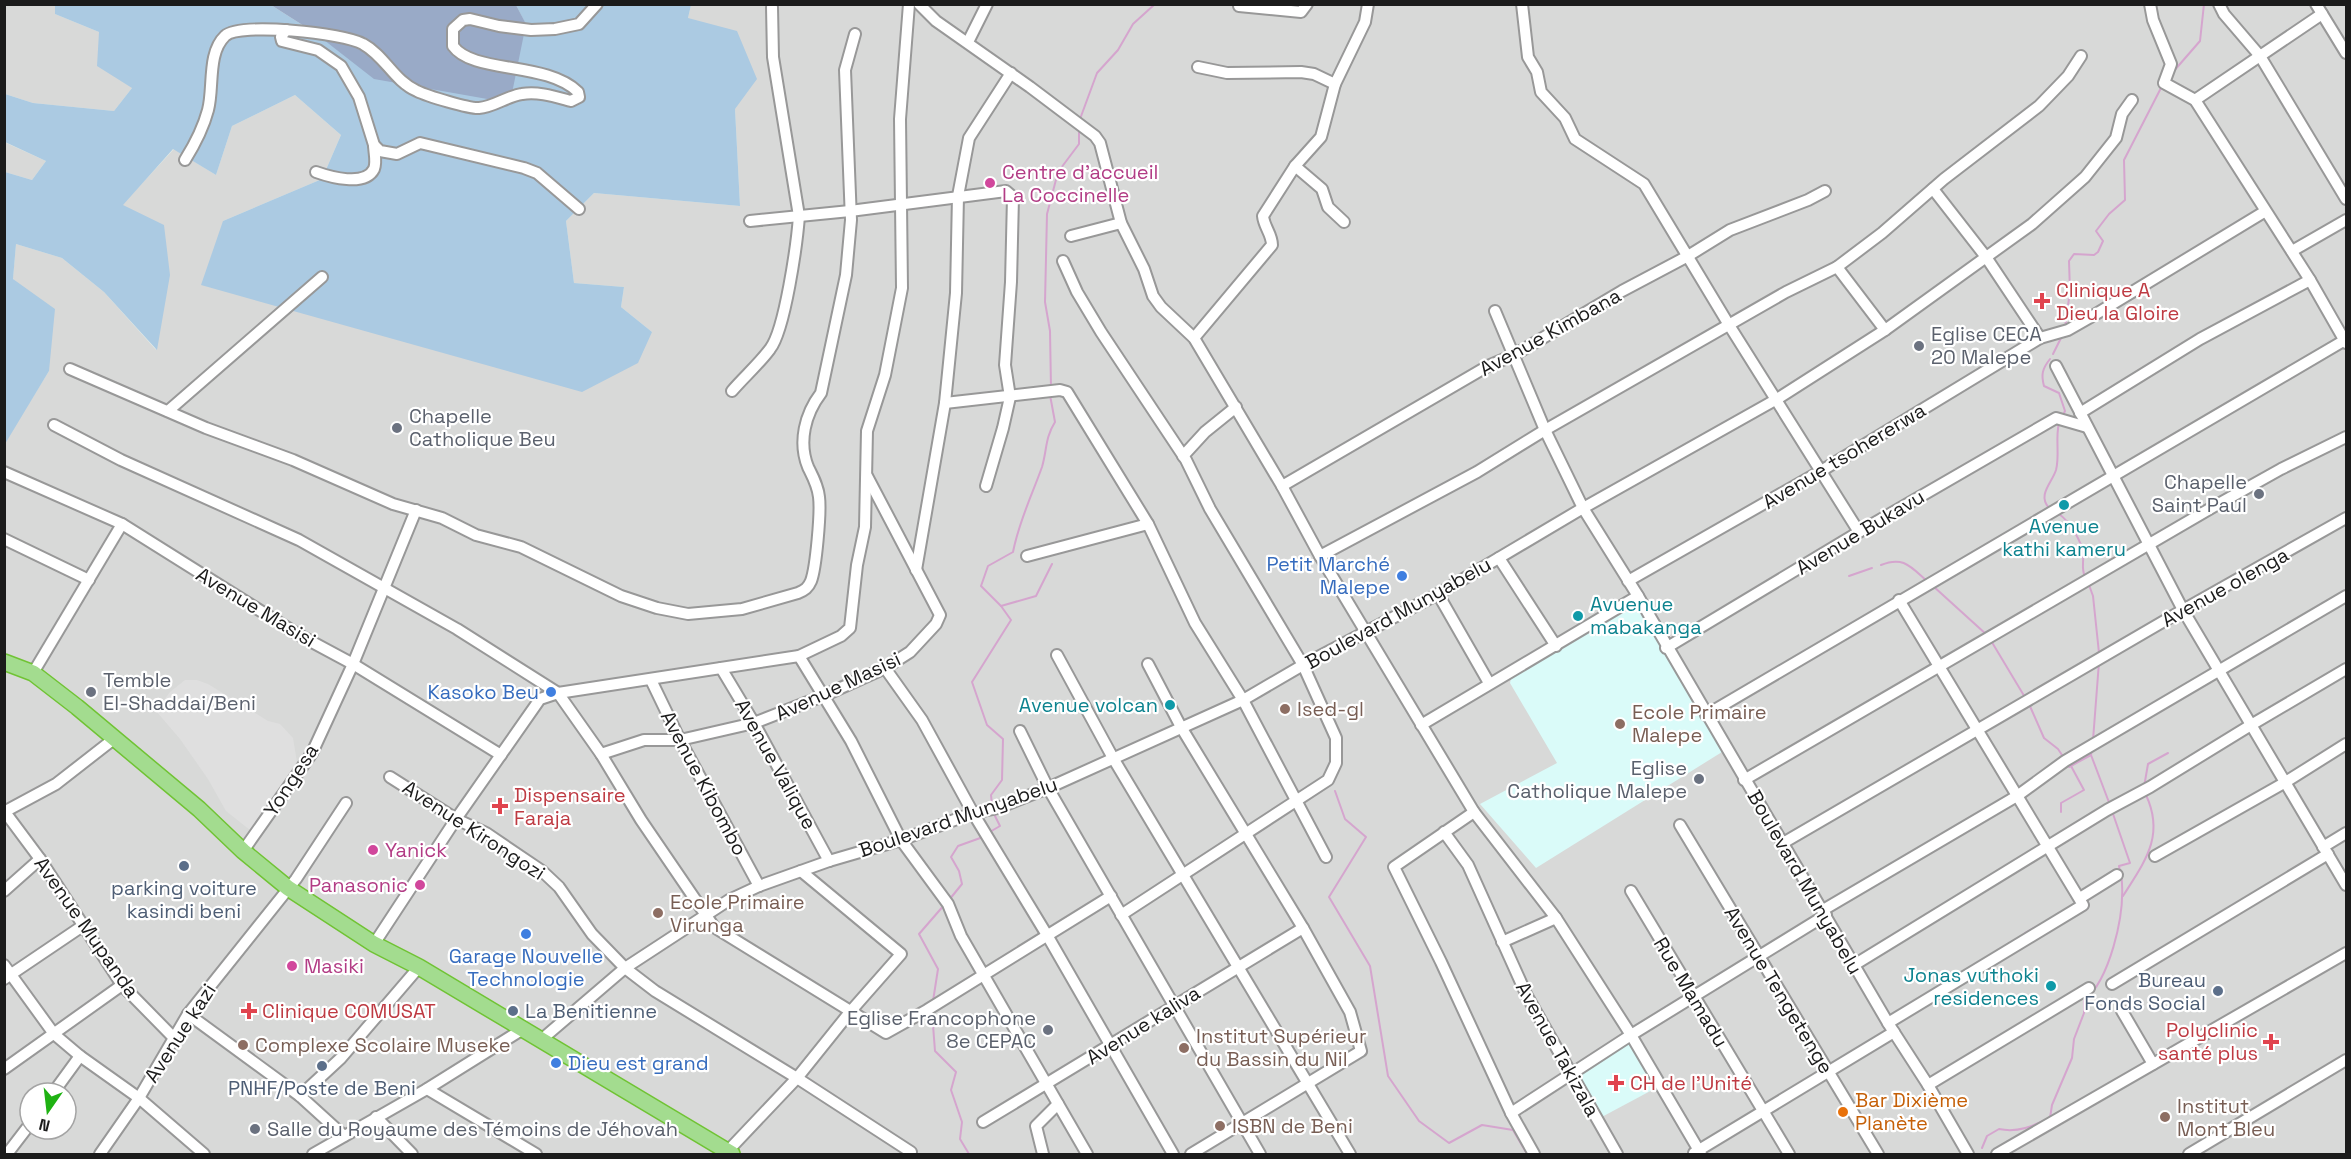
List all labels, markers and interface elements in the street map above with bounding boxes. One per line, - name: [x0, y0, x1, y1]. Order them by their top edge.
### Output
- place label: Centre d'accueil La Coccinelle: [1002, 159, 1159, 208]
- marker: Centre d'accueil La Coccinelle: [983, 176, 997, 190]
- place label: Clinique A Dieu la Gloire: [2056, 277, 2179, 326]
- street label: Avenue Kimbana: [1475, 282, 1625, 382]
- marker: Clinique A Dieu la Gloire: [2033, 292, 2051, 310]
- place label: Eglise CECA 20 Malepe: [1931, 321, 2042, 370]
- marker: Eglise CECA 20 Malepe: [1912, 339, 1926, 353]
- street label: Avenue tsohererwa: [1758, 397, 1930, 515]
- place label: Chapelle Catholique Beu: [409, 403, 556, 452]
- marker: Chapelle Catholique Beu: [390, 421, 404, 435]
- place label: Chapelle Saint Paul: [2152, 469, 2247, 518]
- street label: Avenue Bukavu: [1791, 483, 1929, 581]
- marker: Chapelle Saint Paul: [2252, 487, 2266, 501]
- marker: Avenue kathi kameru: [2057, 498, 2071, 512]
- place label: Avenue kathi kameru: [2002, 513, 2126, 562]
- street label: Avenue olenga: [2157, 541, 2293, 633]
- place label: Petit Marché Malepe: [1266, 551, 1390, 600]
- street label: Boulevard Munyabelu: [1300, 551, 1496, 675]
- street label: Avenue Masisi: [191, 561, 321, 653]
- marker: Petit Marché Malepe: [1395, 569, 1409, 583]
- place label: Avuenue mabakanga: [1590, 591, 1702, 640]
- marker: Avuenue mabakanga: [1571, 609, 1585, 623]
- street label: Avenue Masisi: [771, 646, 905, 726]
- place label: Temble El-Shaddai/Beni: [103, 667, 256, 716]
- place label: Kasoko Beu: [427, 679, 539, 705]
- marker: Temble El-Shaddai/Beni: [84, 685, 98, 699]
- marker: Kasoko Beu: [544, 685, 558, 699]
- place label: Avenue volcan: [1019, 692, 1158, 718]
- street label: Avenue Valique: [729, 694, 823, 834]
- place label: Ised-gl: [1297, 696, 1364, 722]
- marker: Avenue volcan: [1163, 698, 1177, 712]
- place label: Ecole Primaire Malepe: [1632, 699, 1767, 748]
- marker: Ised-gl: [1278, 702, 1292, 716]
- street label: Avenue Kibombo: [655, 706, 753, 860]
- marker: Ecole Primaire Malepe: [1613, 717, 1627, 731]
- street label: Yongesa: [258, 739, 324, 821]
- place label: Eglise Catholique Malepe: [1507, 755, 1687, 804]
- street label: Boulevard Munyabelu: [855, 771, 1061, 863]
- marker: Eglise Catholique Malepe: [1692, 772, 1706, 786]
- street label: Avenue Kirongozi: [398, 774, 550, 886]
- place label: Dispensaire Faraja: [514, 782, 626, 831]
- street label: Boulevard Munyabelu: [1742, 785, 1868, 979]
- marker: Dispensaire Faraja: [491, 797, 509, 815]
- place label: Yanick: [385, 837, 447, 863]
- marker: Yanick: [366, 843, 380, 857]
- street label: Avenue Mupanda: [29, 851, 145, 1003]
- marker: parking voiture kasindi beni: [177, 859, 191, 873]
- place label: Panasonic: [309, 872, 408, 898]
- place label: parking voiture kasindi beni: [111, 875, 257, 924]
- marker: Panasonic: [413, 878, 427, 892]
- place label: Ecole Primaire Virunga: [670, 889, 805, 938]
- street label: Avenue Tengetenge: [1719, 901, 1839, 1079]
- marker: Ecole Primaire Virunga: [651, 906, 665, 920]
- marker: Garage Nouvelle Technologie: [519, 927, 533, 941]
- street label: Rue Mamadu: [1648, 932, 1734, 1052]
- place label: Garage Nouvelle Technologie: [449, 943, 603, 992]
- place label: Masiki: [304, 953, 364, 979]
- marker: Masiki: [285, 959, 299, 973]
- place label: Jonas vuthoki residences: [1903, 962, 2039, 1011]
- place label: Bureau Fonds Social: [2084, 967, 2206, 1016]
- street label: Avenue Takizala: [1510, 977, 1606, 1121]
- street label: Avenue kazi: [138, 978, 222, 1088]
- marker: Jonas vuthoki residences: [2044, 979, 2058, 993]
- street label: Avenue kaliva: [1081, 980, 1205, 1070]
- marker: Bureau Fonds Social: [2211, 984, 2225, 998]
- place label: Clinique COMUSAT: [262, 998, 436, 1024]
- place label: La Benitienne: [525, 998, 657, 1024]
- marker: Clinique COMUSAT: [240, 1002, 258, 1020]
- marker: La Benitienne: [506, 1004, 520, 1018]
- place label: Eglise Francophone 8e CEPAC: [847, 1005, 1036, 1054]
- place label: Polyclinic santé plus: [2158, 1017, 2258, 1066]
- marker: Eglise Francophone 8e CEPAC: [1041, 1023, 1055, 1037]
- place label: Institut Supérieur du Bassin du Nil: [1196, 1023, 1367, 1072]
- place label: Complexe Scolaire Museke: [255, 1032, 511, 1058]
- marker: Polyclinic santé plus: [2262, 1033, 2280, 1051]
- marker: Complexe Scolaire Museke: [236, 1038, 250, 1052]
- marker: Institut Supérieur du Bassin du Nil: [1177, 1041, 1191, 1055]
- place label: Dieu est grand: [568, 1050, 709, 1076]
- marker: Dieu est grand: [549, 1056, 563, 1070]
- marker: PNHF/Poste de Beni: [315, 1059, 329, 1073]
- place label: CH de l'Unité: [1630, 1070, 1752, 1096]
- marker: CH de l'Unité: [1607, 1074, 1625, 1092]
- place label: PNHF/Poste de Beni: [228, 1075, 416, 1101]
- north arrow: [18, 1081, 78, 1141]
- place label: Bar Dixième Planète: [1855, 1087, 1968, 1136]
- place label: Institut Mont Bleu: [2177, 1093, 2275, 1142]
- marker: Bar Dixième Planète: [1836, 1105, 1850, 1119]
- marker: Institut Mont Bleu: [2158, 1110, 2172, 1124]
- place label: ISBN de Beni: [1232, 1113, 1353, 1139]
- text: N: [37, 1114, 52, 1137]
- place label: Salle du Royaume des Témoins de Jéhovah: [267, 1116, 678, 1142]
- marker: ISBN de Beni: [1213, 1119, 1227, 1133]
- marker: Salle du Royaume des Témoins de Jéhovah: [248, 1122, 262, 1136]

